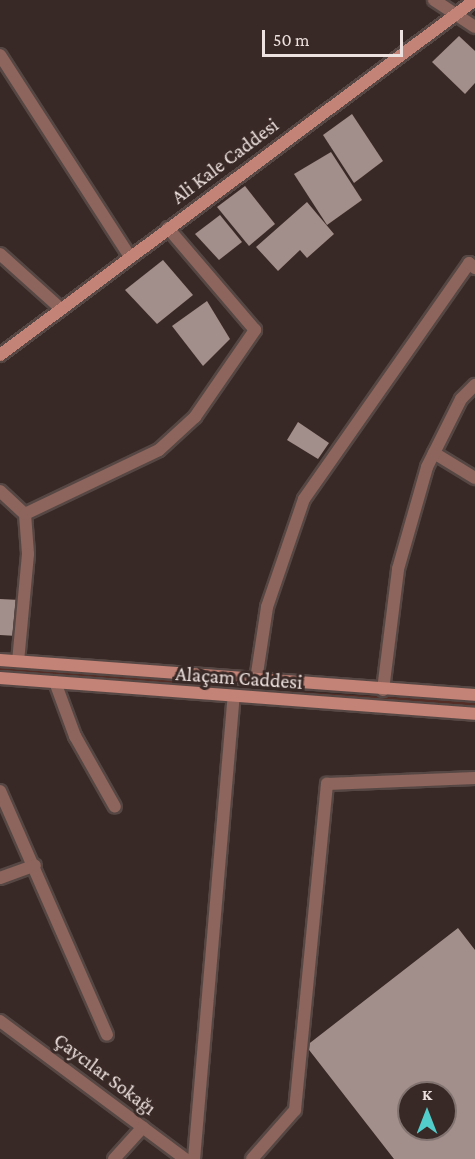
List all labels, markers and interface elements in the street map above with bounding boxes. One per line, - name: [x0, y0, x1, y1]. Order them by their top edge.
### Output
- scale bar: [265, 18, 406, 56]
- text: 50 m: [273, 30, 310, 50]
- street label: Ali Kale Caddesi: [167, 113, 283, 209]
- street label: Alaçam Caddesi: [175, 662, 303, 694]
- street label: Çaycılar Sokağı: [49, 1028, 161, 1120]
- north arrow: [397, 1081, 457, 1141]
- text: K: [422, 1086, 432, 1103]

